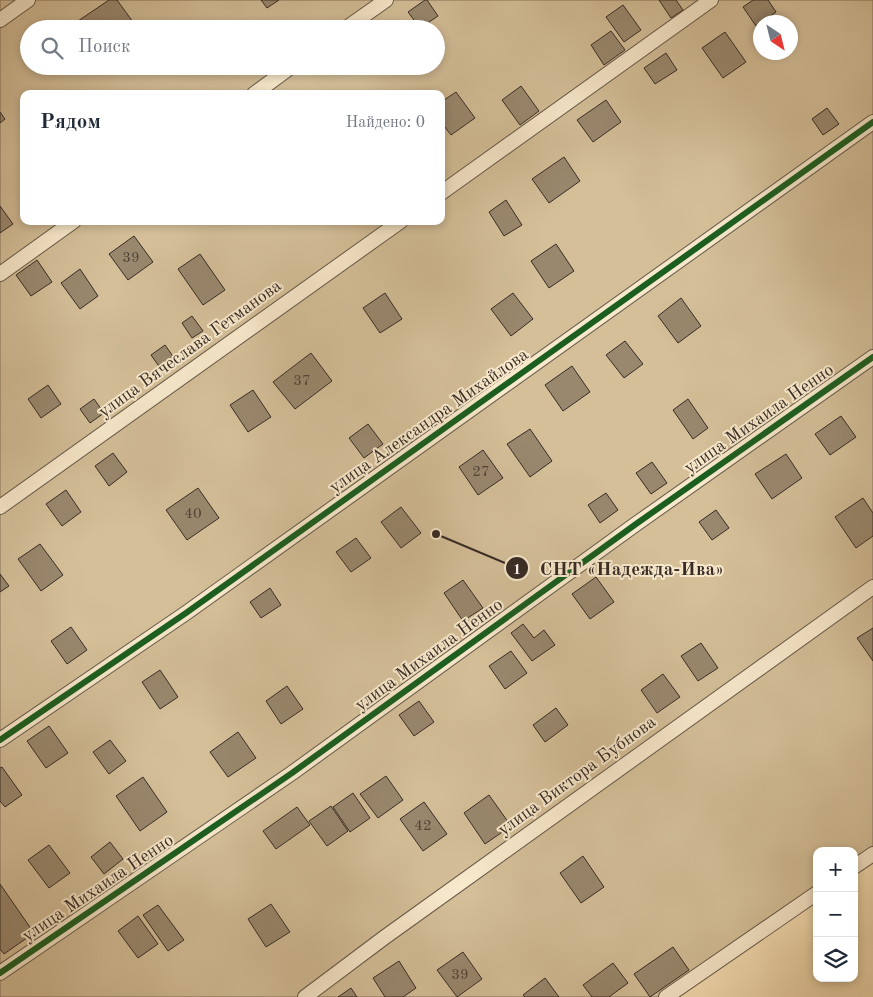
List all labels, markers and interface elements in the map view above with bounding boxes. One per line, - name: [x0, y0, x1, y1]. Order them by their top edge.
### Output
- north arrow: [753, 15, 798, 60]
- search box: [20, 20, 445, 75]
- icon: search: [38, 34, 66, 62]
- text: Поиск: [78, 38, 130, 57]
- text: Рядом: [40, 112, 101, 133]
- text: Найдено: 0: [346, 115, 425, 131]
- house number: 39: [122, 251, 140, 266]
- street label: улица Вячеслава Гетманова: [95, 277, 285, 421]
- street label: улица Александра Михайлова: [326, 345, 532, 497]
- street label: улица Михаила Ненно: [681, 361, 837, 477]
- house number: 37: [293, 374, 311, 389]
- house number: 27: [472, 465, 490, 480]
- house number: 40: [184, 507, 202, 522]
- callout: СНТ «Надежда-Ива»: [504, 551, 734, 585]
- text: СНТ «Надежда-Ива»: [540, 561, 724, 580]
- text: 1: [513, 563, 521, 578]
- street label: улица Михаила Ненно: [352, 595, 506, 715]
- street label: улица Виктора Бубнова: [495, 713, 659, 839]
- house number: 42: [414, 819, 432, 834]
- street label: улица Михаила Ненно: [19, 831, 177, 945]
- map controls: [813, 847, 858, 982]
- button: +: [813, 847, 858, 892]
- button: −: [813, 892, 858, 937]
- button: layers: [813, 937, 858, 982]
- house number: 39: [451, 968, 469, 983]

